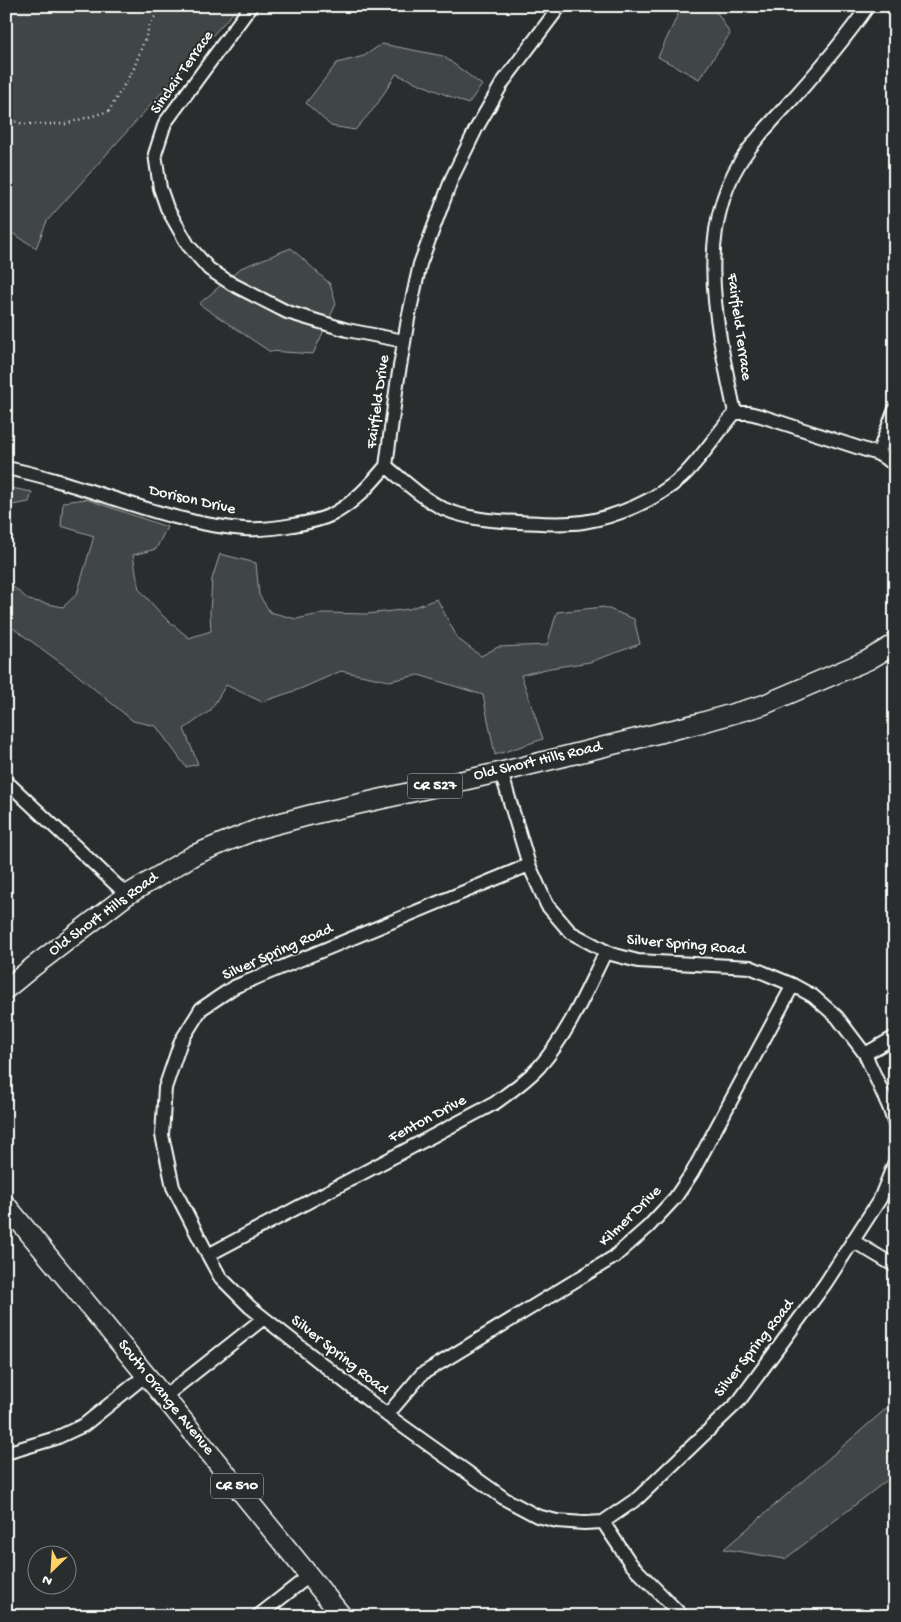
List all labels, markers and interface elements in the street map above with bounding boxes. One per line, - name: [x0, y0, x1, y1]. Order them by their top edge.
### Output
- street label: Sinclair Terrace: [147, 27, 219, 118]
- street label: Fairfield Terrace: [721, 271, 755, 382]
- street label: Fairfield Drive: [363, 353, 395, 451]
- street label: Dorison Drive: [146, 482, 238, 520]
- street label: Old Short Hills Road: [472, 738, 605, 786]
- road number: CR 527: [408, 774, 462, 798]
- street label: Old Short Hills Road: [45, 868, 164, 961]
- street label: Silver Spring Road: [220, 919, 338, 986]
- street label: Silver Spring Road: [626, 931, 748, 961]
- street label: Fenton Drive: [385, 1091, 471, 1149]
- street label: Kilmer Drive: [596, 1182, 667, 1252]
- street label: Silver Spring Road: [711, 1295, 800, 1402]
- street label: Silver Spring Road: [286, 1312, 393, 1401]
- street label: South Orange Avenue: [113, 1336, 218, 1460]
- road number: CR 510: [211, 1474, 263, 1498]
- north arrow: [28, 1544, 78, 1594]
- text: N: [40, 1570, 55, 1589]

